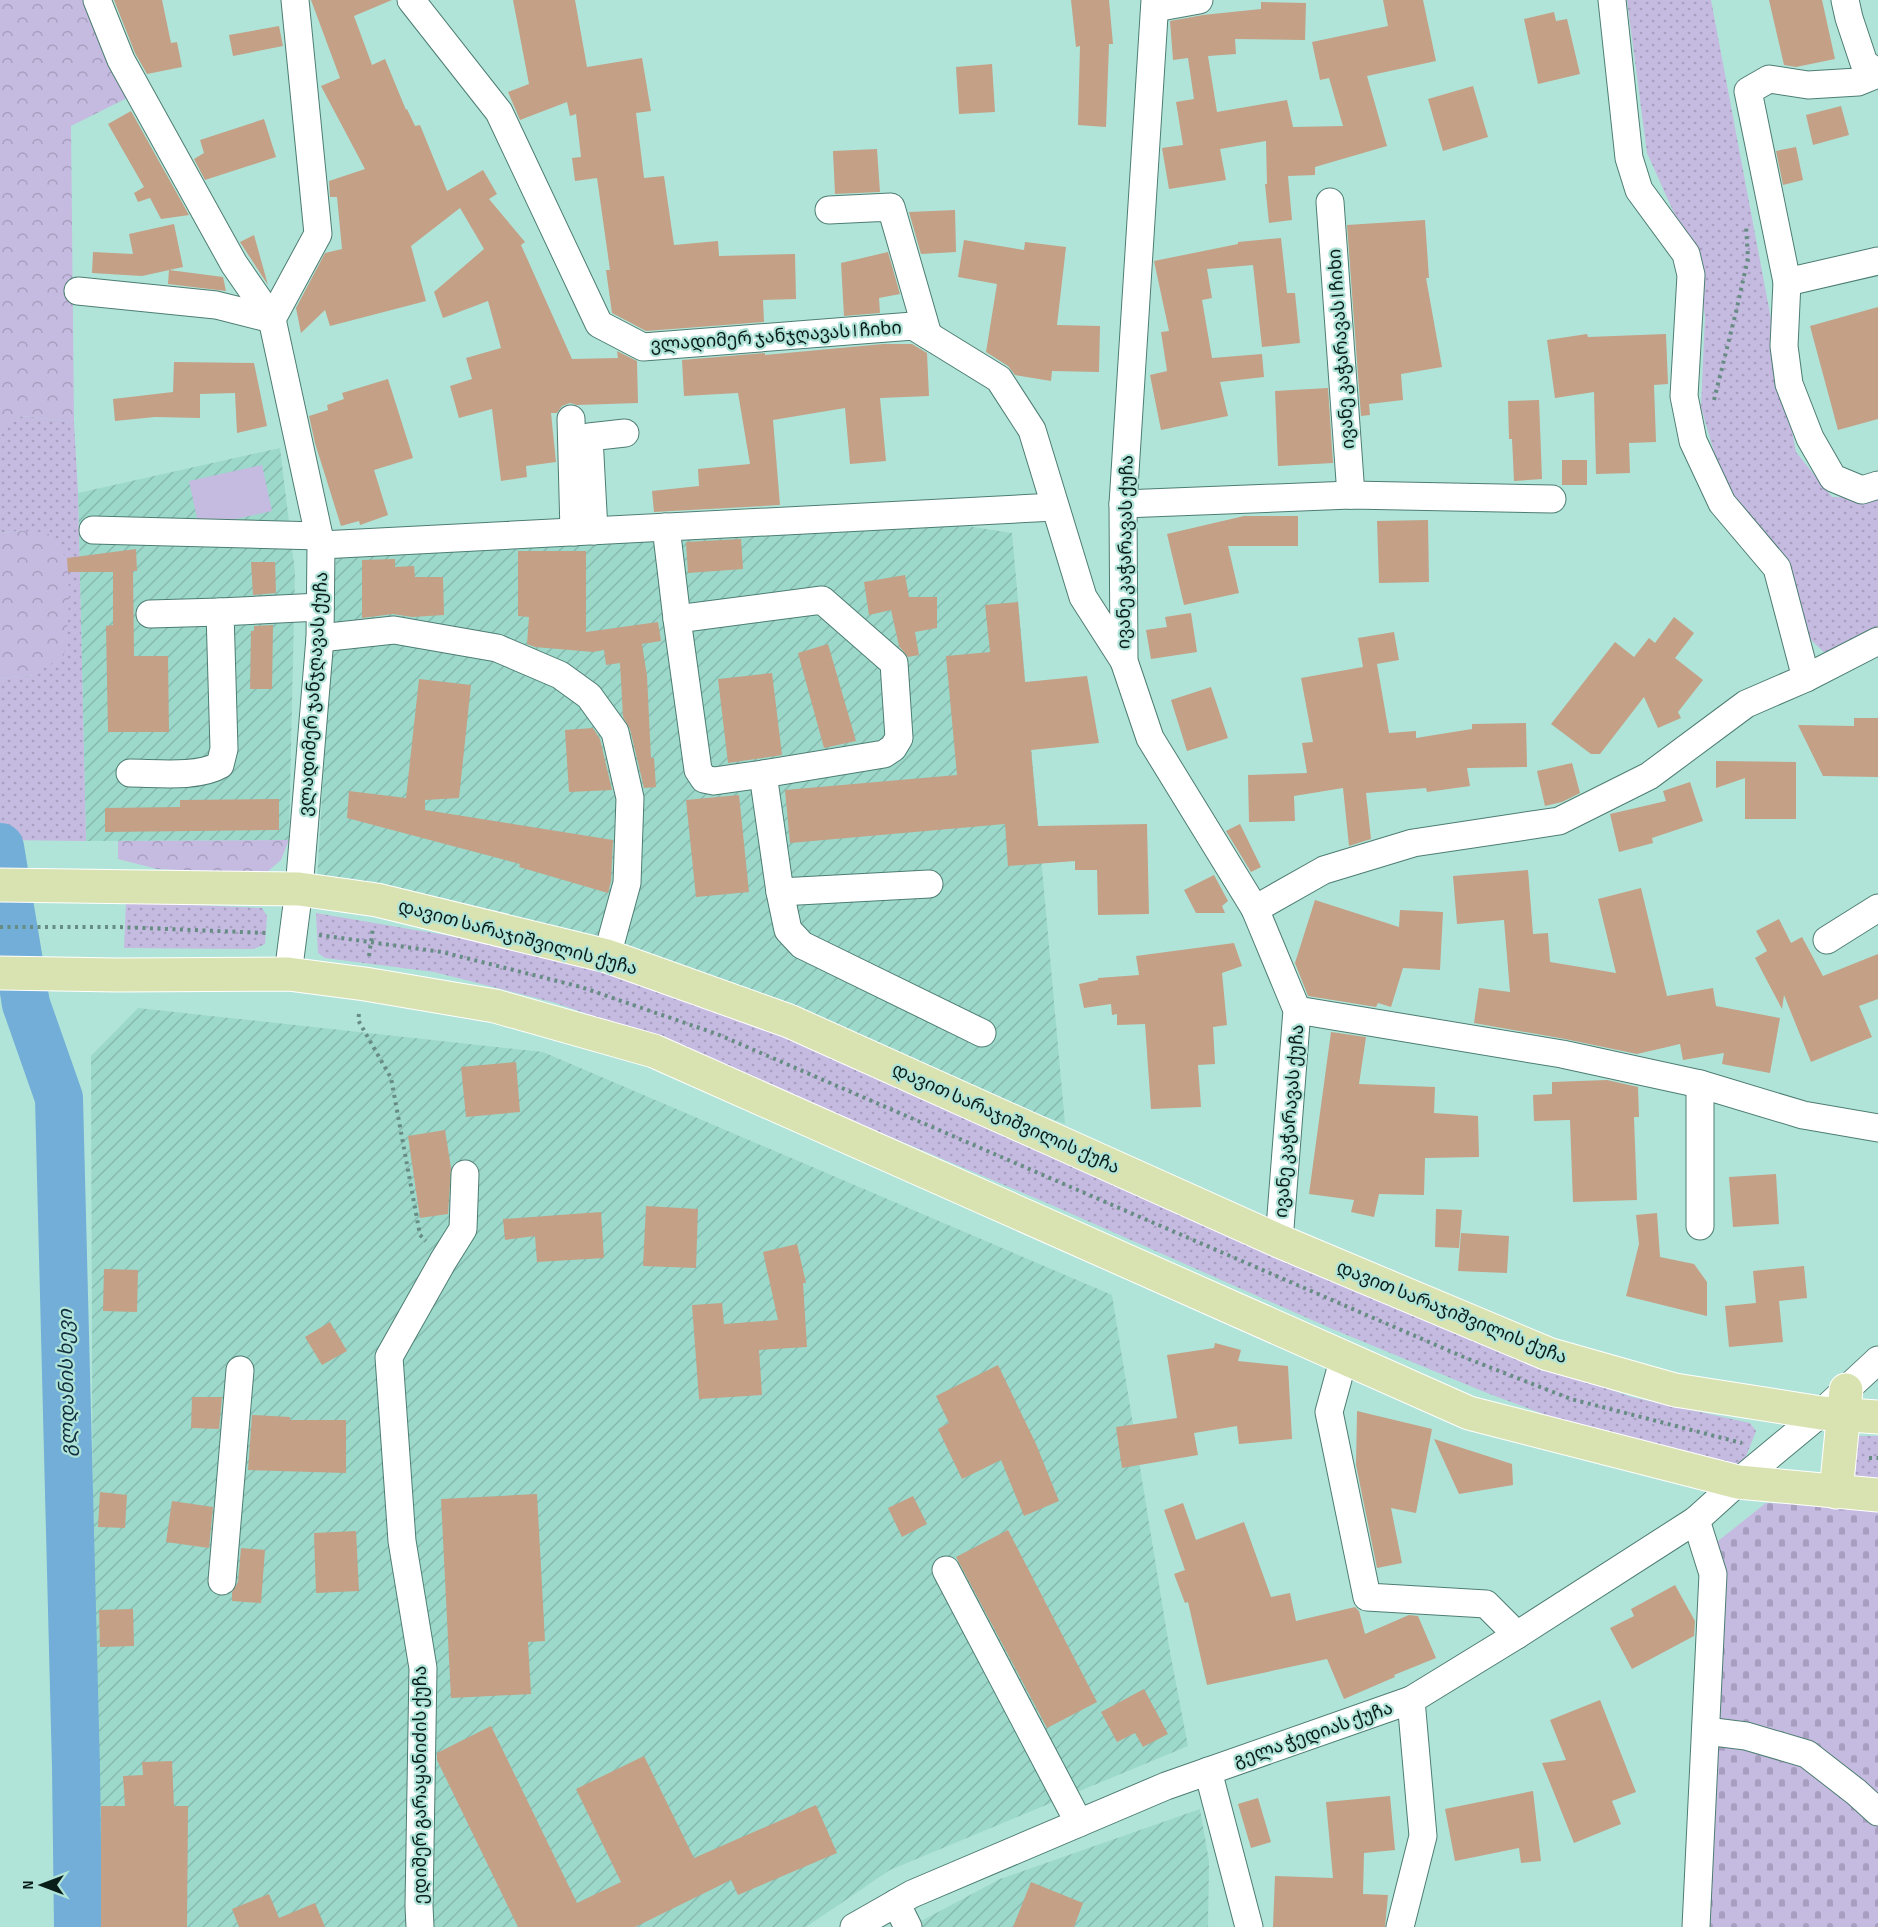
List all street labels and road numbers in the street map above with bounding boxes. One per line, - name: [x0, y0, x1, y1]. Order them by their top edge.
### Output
- street label: ივანე კაჭარავას I ჩიხი: [1324, 248, 1359, 450]
- street label: ვლადიმერ ჯანჯღავას I ჩიხი: [650, 317, 902, 356]
- street label: ივანე კაჭარავას ქუჩა: [1113, 455, 1138, 649]
- street label: ვლადიმერ ჯანჯღავას ქუჩა: [294, 571, 333, 817]
- street label: დავით სარაჯიშვილის ქუჩა: [396, 895, 640, 980]
- street label: ივანე კაჭარავას ქუჩა: [1271, 1023, 1308, 1219]
- street label: დავით სარაჯიშვილის ქუჩა: [889, 1059, 1123, 1178]
- street label: დავით სარაჯიშვილის ქუჩა: [1334, 1257, 1570, 1368]
- street label: ედიშერ გარაყანიძის ქუჩა: [410, 1666, 431, 1904]
- street label: გელა ჭედიას ქუჩა: [1231, 1697, 1395, 1772]

